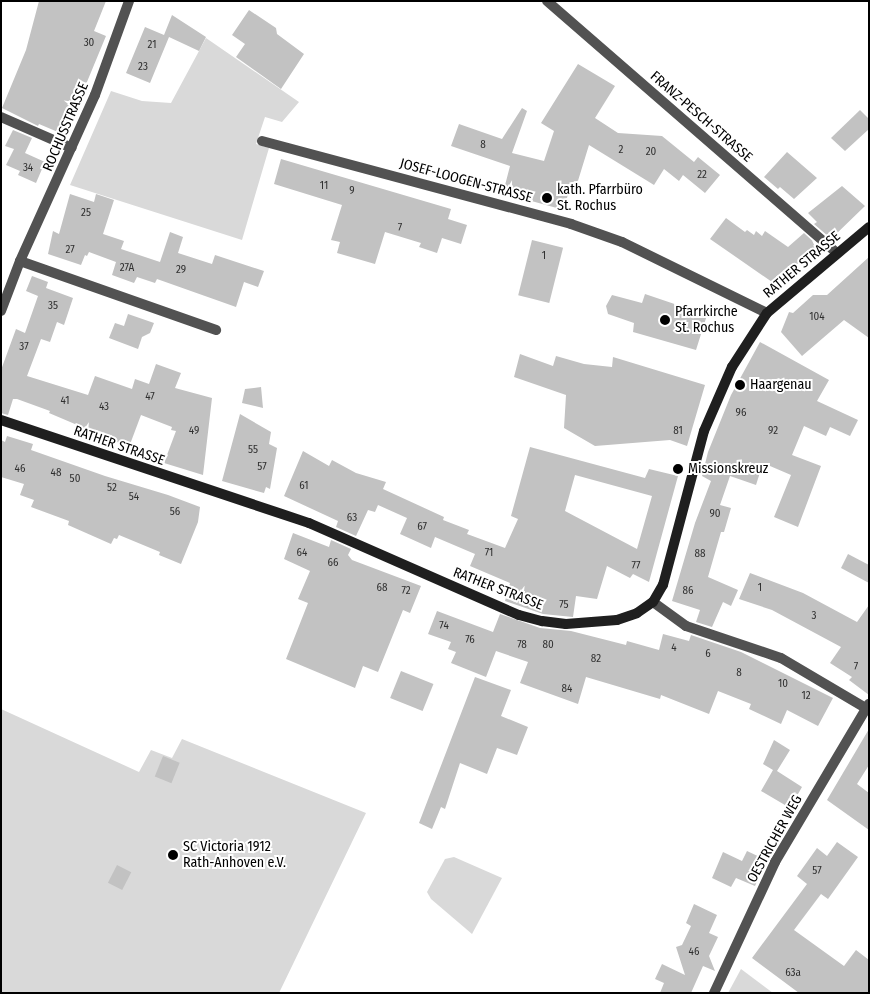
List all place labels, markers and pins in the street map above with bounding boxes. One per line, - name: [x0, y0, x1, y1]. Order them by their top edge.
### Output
- place label: kath. Pfarrbüro St. Rochus: [557, 182, 643, 214]
- marker: kath. Pfarrbüro St. Rochus: [541, 192, 553, 204]
- place label: Pfarrkirche St. Rochus: [675, 304, 738, 336]
- marker: Pfarrkirche St. Rochus: [659, 314, 671, 326]
- place label: Haargenau: [750, 377, 812, 393]
- marker: Haargenau: [734, 379, 746, 391]
- place label: Missionskreuz: [688, 461, 768, 477]
- marker: Missionskreuz: [672, 463, 684, 475]
- place label: SC Victoria 1912 Rath-Anhoven e.V.: [183, 839, 286, 872]
- marker: SC Victoria 1912 Rath-Anhoven e.V.: [167, 849, 179, 861]

